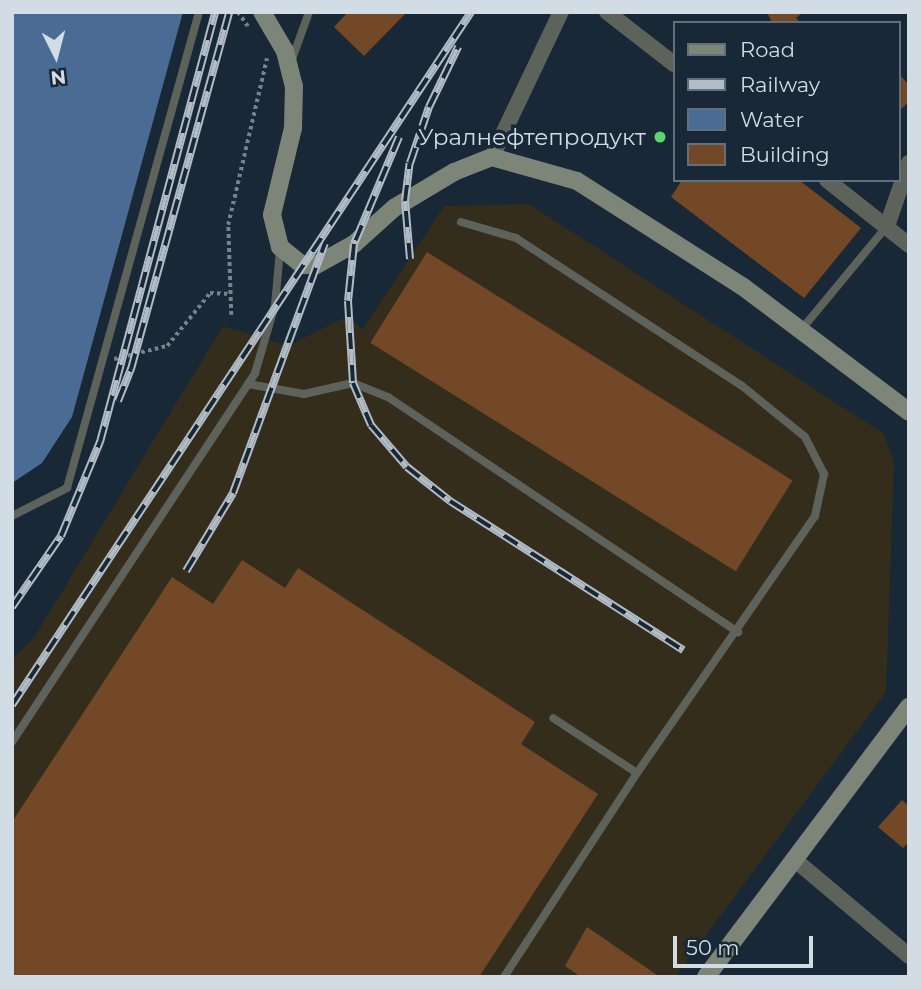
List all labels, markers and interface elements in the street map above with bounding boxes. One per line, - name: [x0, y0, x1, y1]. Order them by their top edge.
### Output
- north arrow: [21, 21, 91, 91]
- legend: [673, 21, 900, 182]
- text: Road: [740, 37, 795, 62]
- text: N: [49, 65, 67, 90]
- text: Railway: [740, 72, 820, 97]
- text: Water: [740, 107, 804, 132]
- place label: Уралнефтепродукт: [418, 123, 646, 151]
- marker: Уралнефтепродукт: [652, 129, 668, 145]
- text: Building: [740, 142, 830, 167]
- scale bar: [676, 922, 816, 966]
- text: 50 m: [686, 935, 740, 960]

